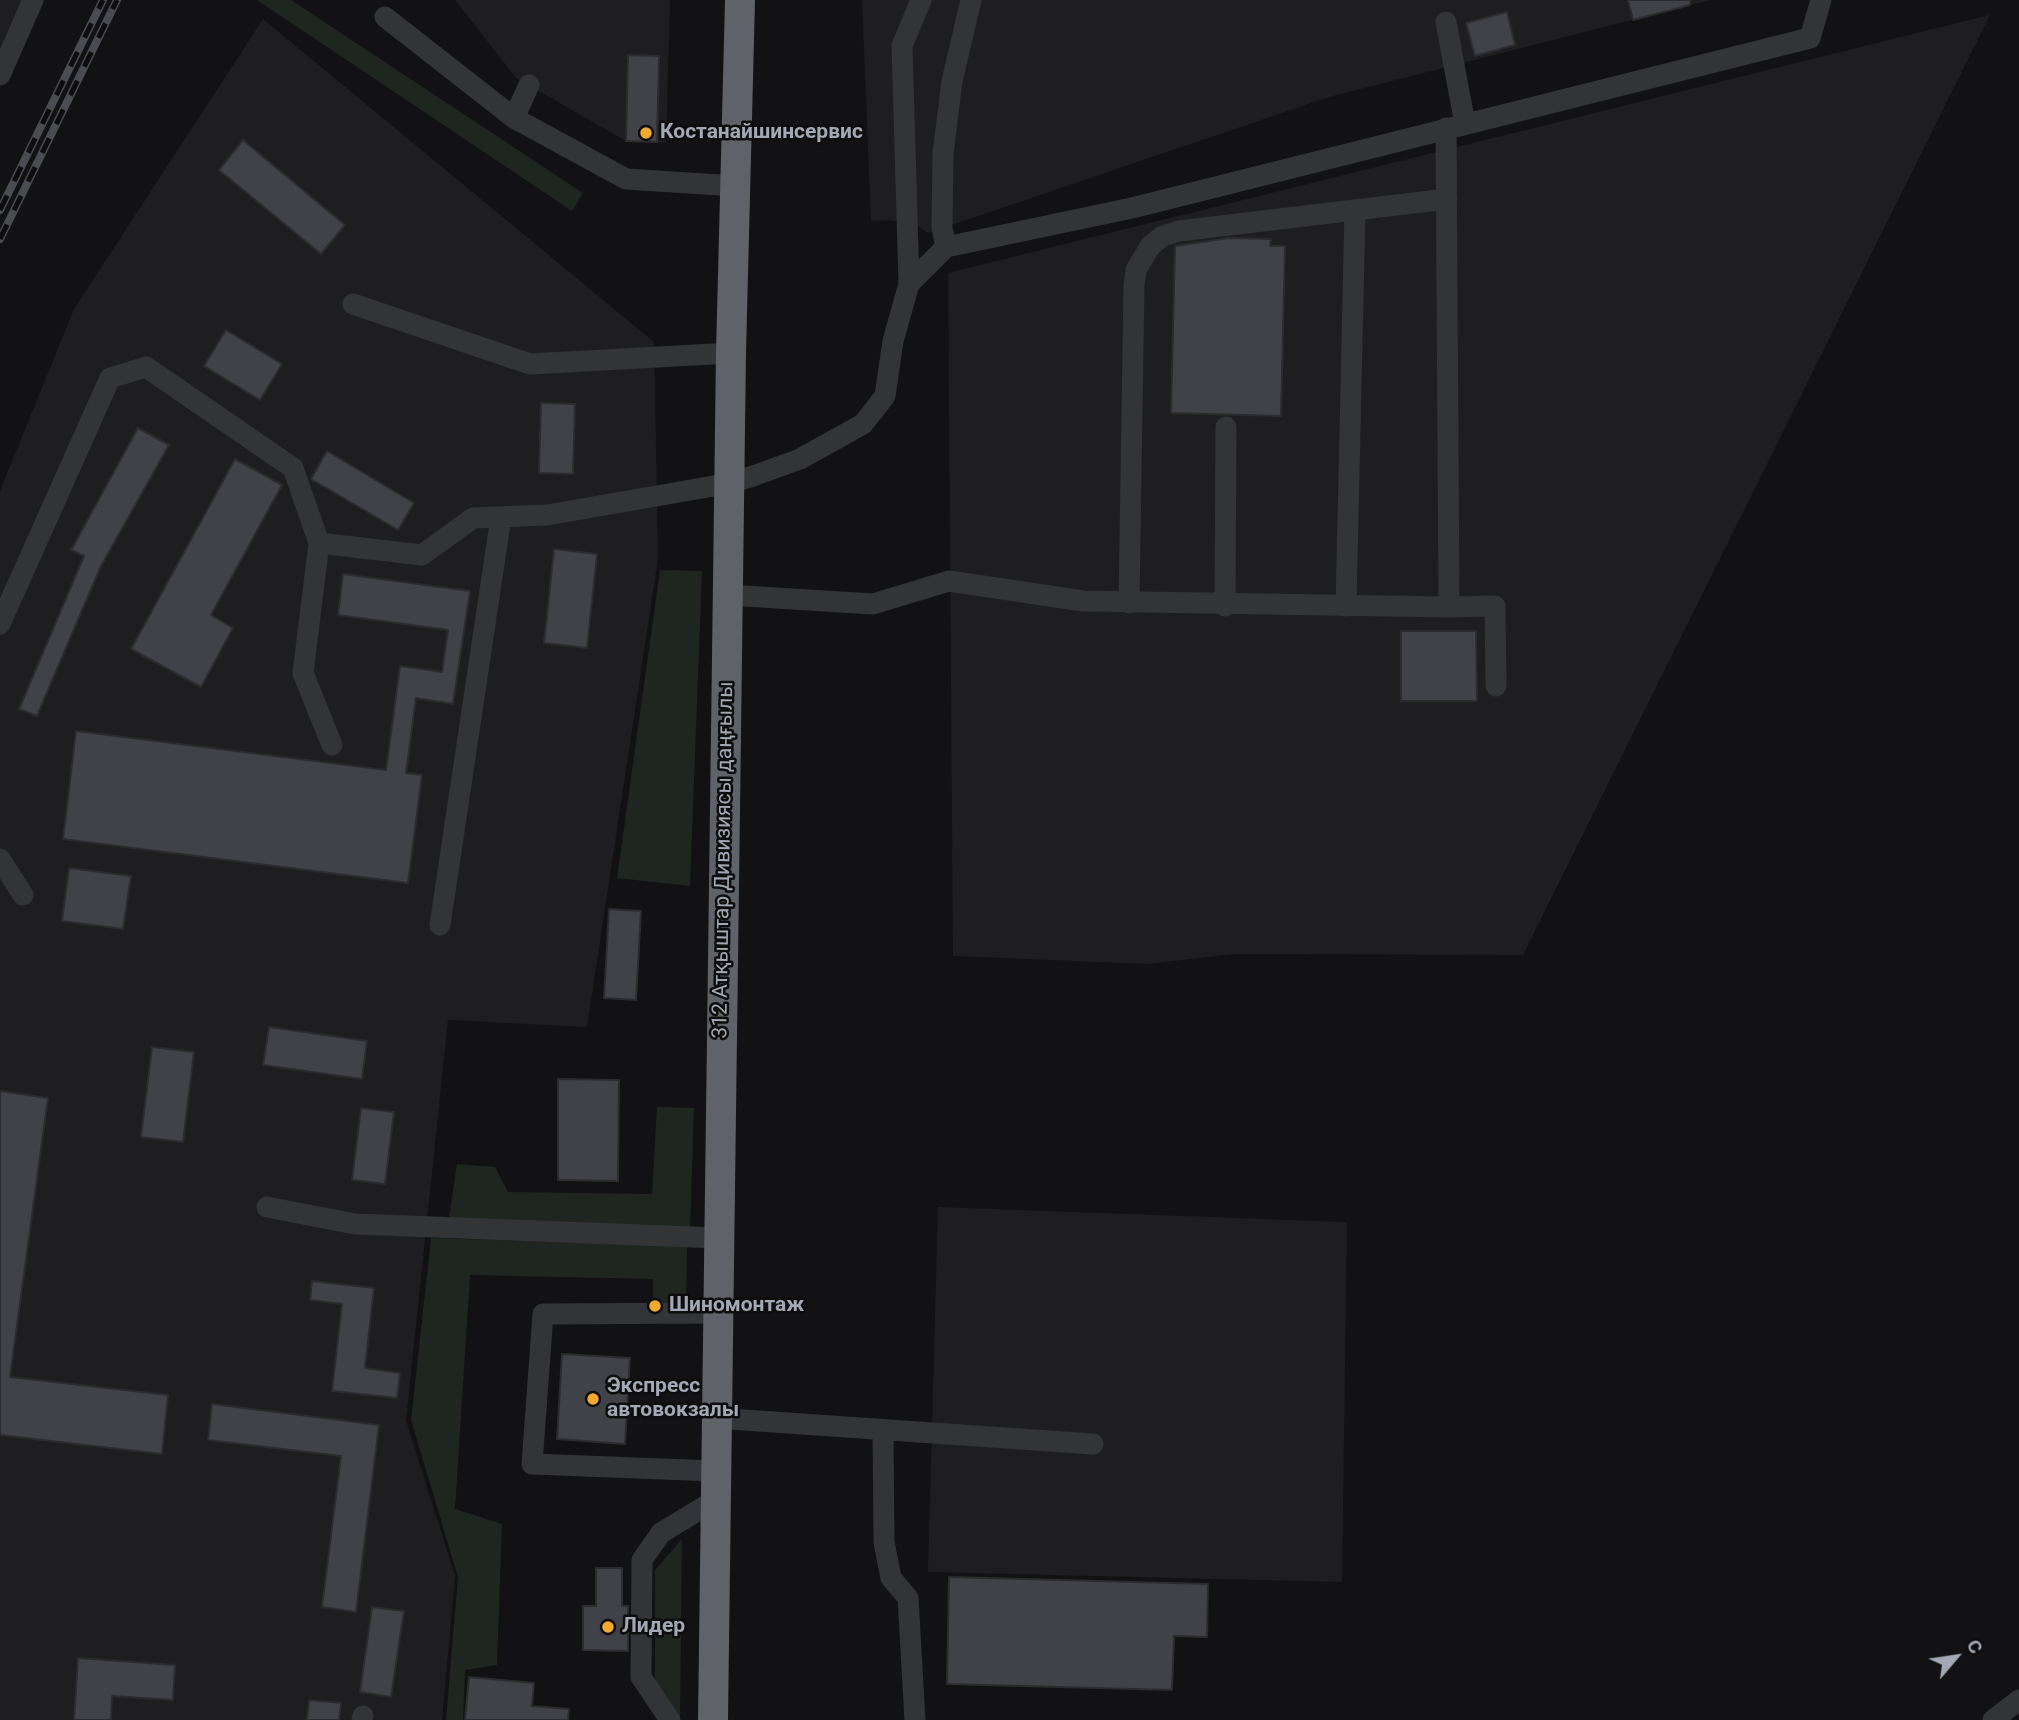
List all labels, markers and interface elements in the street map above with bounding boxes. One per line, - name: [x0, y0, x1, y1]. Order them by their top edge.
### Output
- place label: Костанайшинсервис: [660, 120, 863, 146]
- marker: Костанайшинсервис: [638, 125, 654, 141]
- street label: 312 Атқыштар Дивизиясы даңғылы: [708, 681, 740, 1039]
- place label: Шиномонтаж: [669, 1293, 804, 1319]
- marker: Шиномонтаж: [647, 1298, 663, 1314]
- place label: Экспресс автовокзалы: [607, 1374, 739, 1424]
- marker: Экспресс автовокзалы: [585, 1391, 601, 1407]
- place label: Лидер: [622, 1614, 685, 1640]
- marker: Лидер: [600, 1619, 616, 1635]
- north arrow: [1921, 1622, 1991, 1692]
- text: С: [1962, 1636, 1988, 1658]

